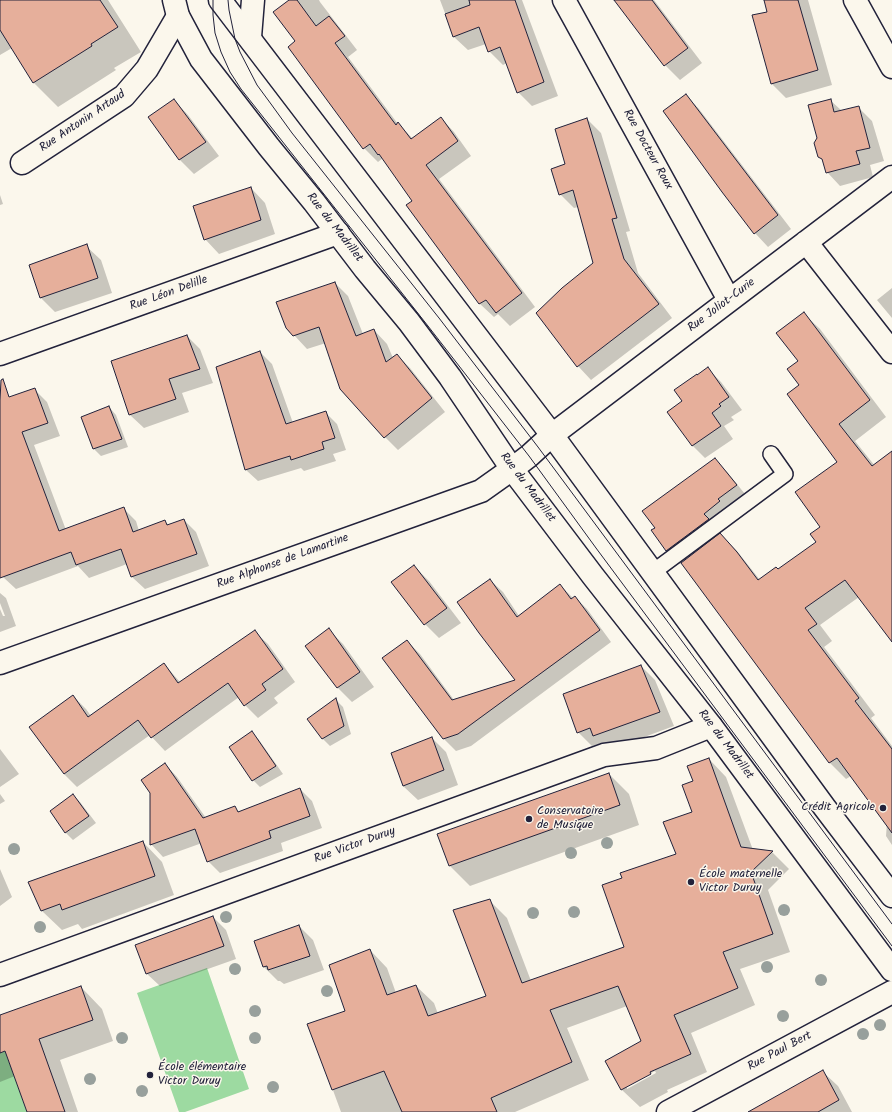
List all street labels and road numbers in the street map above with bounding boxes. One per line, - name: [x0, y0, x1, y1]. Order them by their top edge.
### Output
- street label: Rue Antonin Artaud: [37, 88, 129, 156]
- street label: Rue Docteur Roux: [619, 107, 675, 193]
- street label: Rue du Madrillet: [303, 191, 365, 265]
- street label: Rue Léon Delille: [128, 273, 210, 315]
- street label: Rue Joliot-Curie: [685, 276, 759, 336]
- street label: Rue du Madrillet: [496, 450, 558, 526]
- street label: Rue Alphonse de Lamartine: [215, 531, 351, 593]
- street label: Rue du Madrillet: [694, 707, 756, 783]
- street label: Rue Victor Duruy: [312, 825, 398, 867]
- street label: Rue Paul Bert: [746, 1029, 814, 1075]

